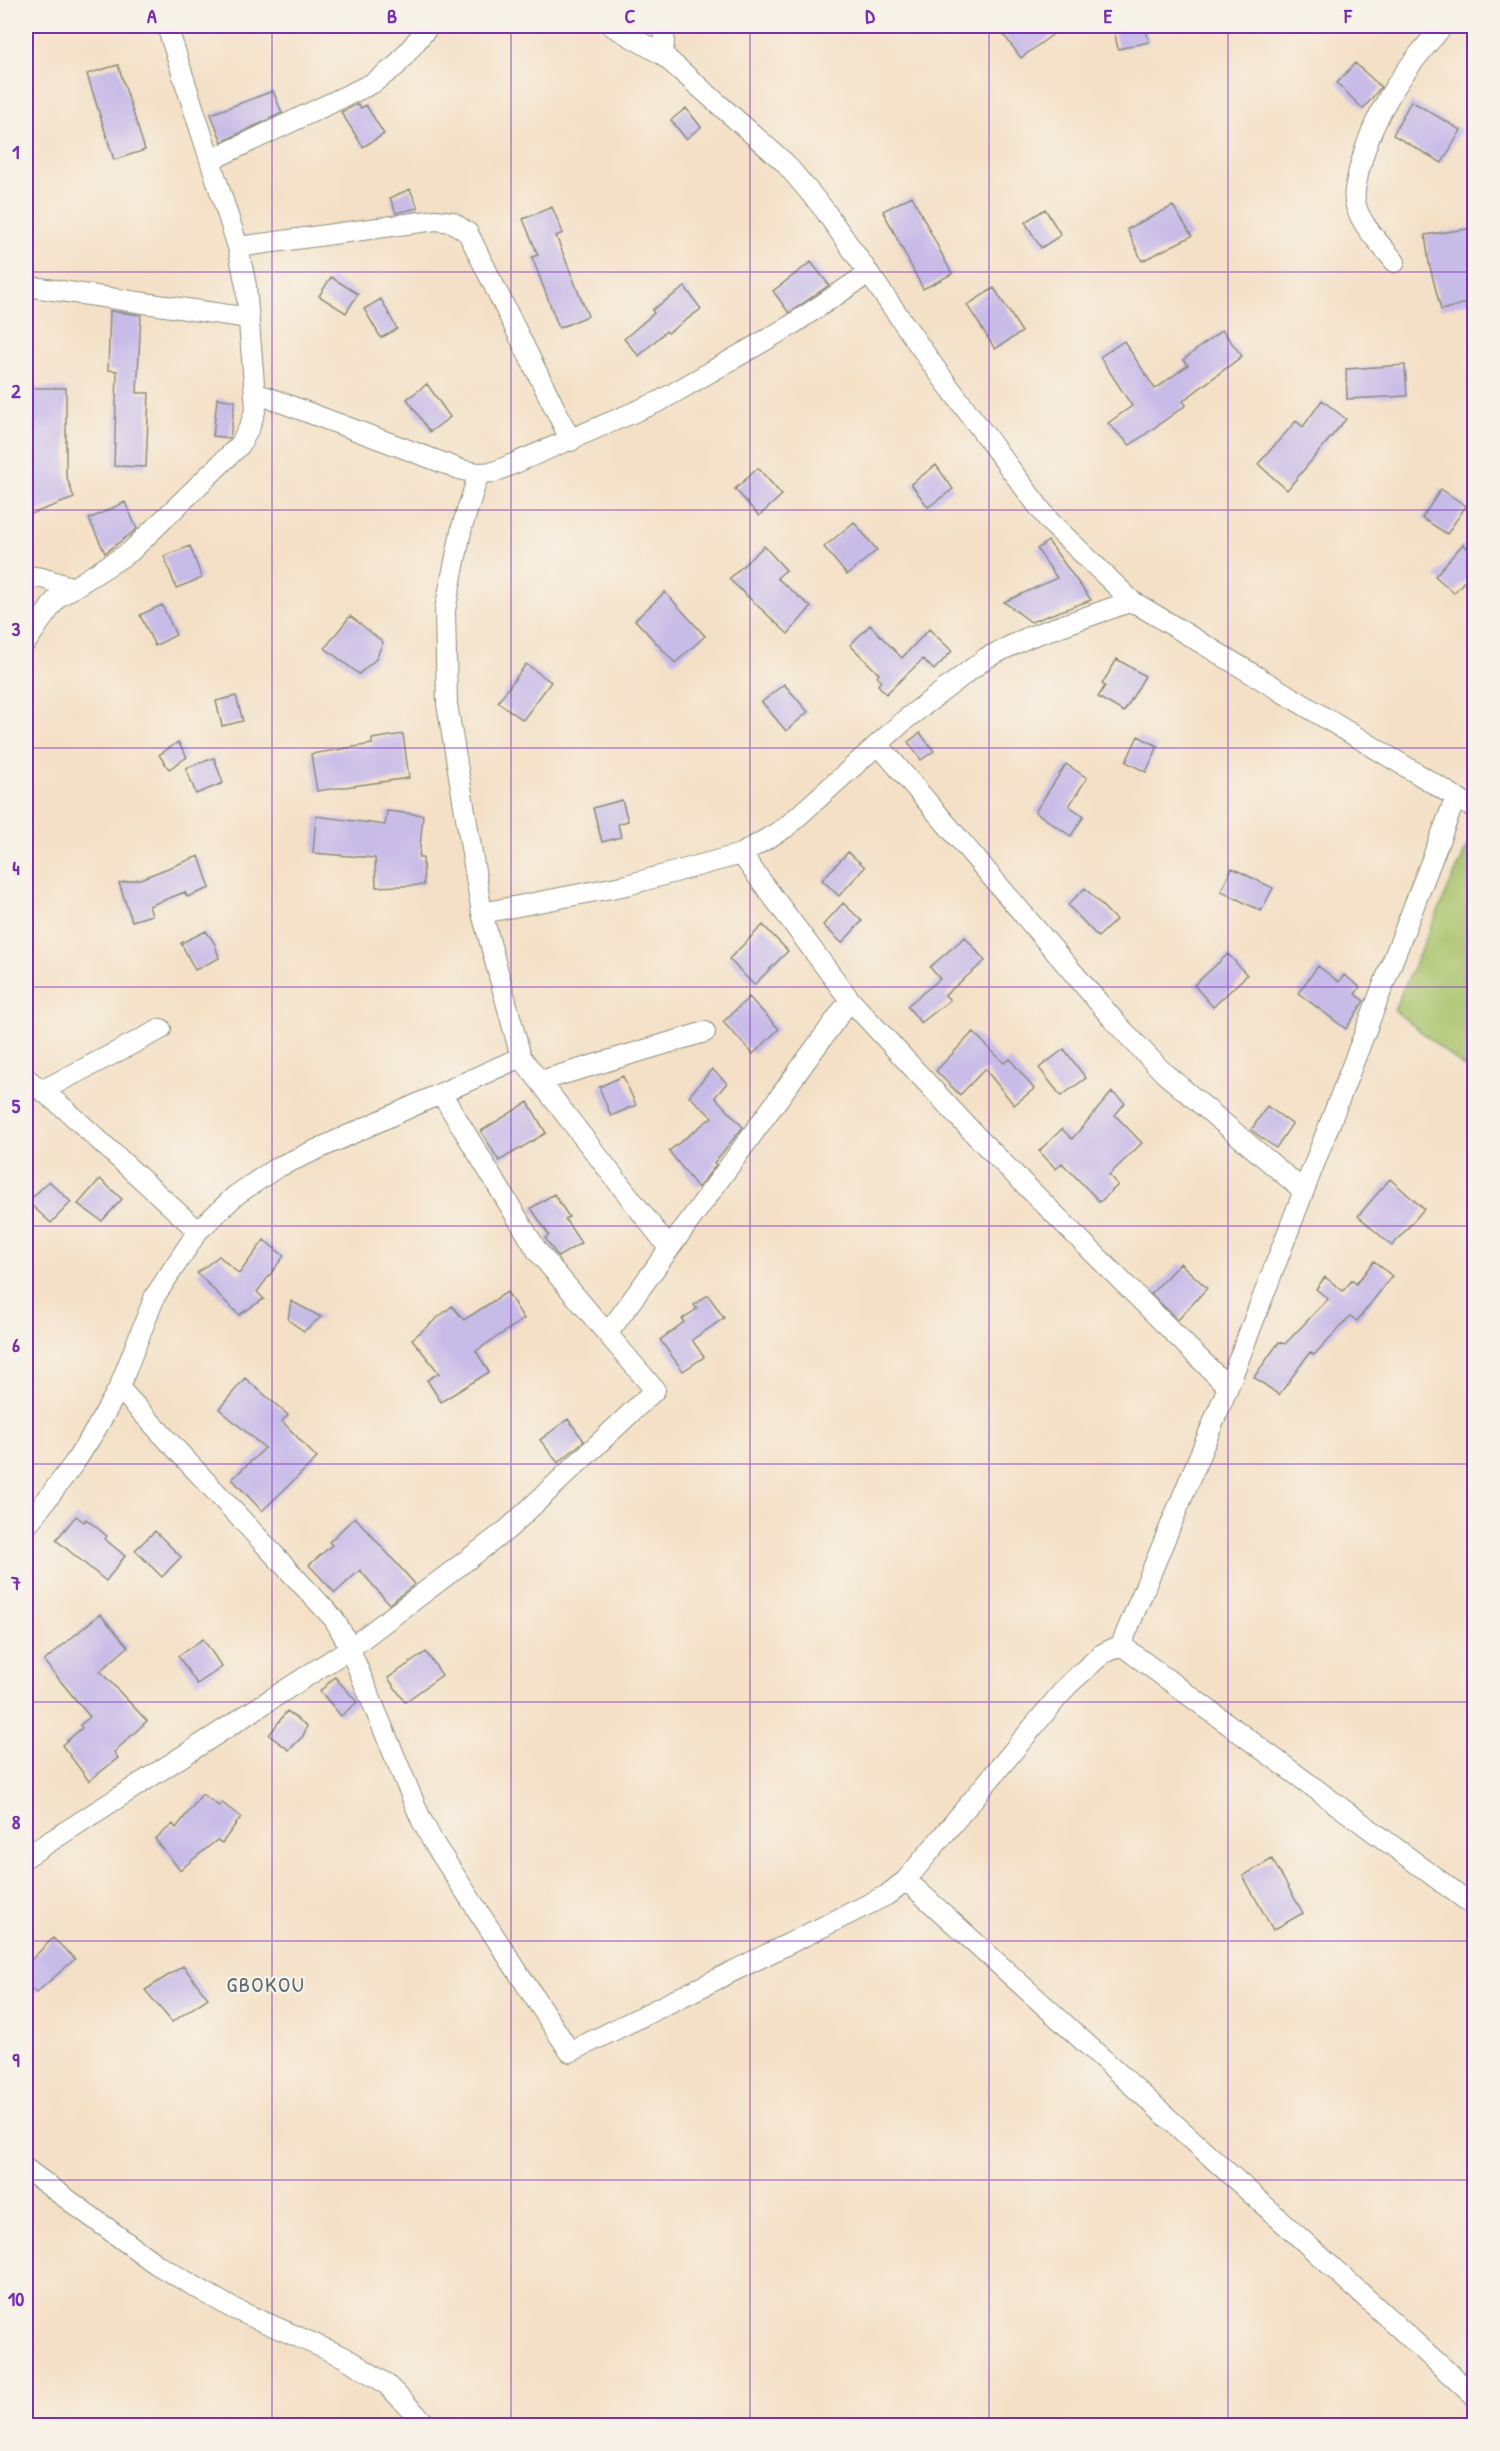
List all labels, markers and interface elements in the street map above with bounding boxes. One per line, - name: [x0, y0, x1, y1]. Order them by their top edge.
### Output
- text: A: [147, 2, 157, 29]
- text: B: [387, 2, 397, 29]
- text: C: [625, 2, 636, 29]
- text: D: [865, 2, 875, 29]
- text: E: [1104, 2, 1113, 29]
- text: F: [1343, 2, 1353, 29]
- text: 1: [12, 138, 20, 165]
- text: 2: [11, 377, 21, 404]
- text: 3: [12, 615, 21, 642]
- text: 4: [12, 854, 20, 881]
- text: 5: [12, 1092, 21, 1119]
- text: 6: [12, 1331, 20, 1358]
- text: 7: [10, 1569, 21, 1596]
- text: 8: [12, 1808, 21, 1835]
- district label: GBOKOU: [227, 1969, 305, 1999]
- text: 9: [12, 2046, 20, 2073]
- text: 10: [8, 2285, 24, 2312]

